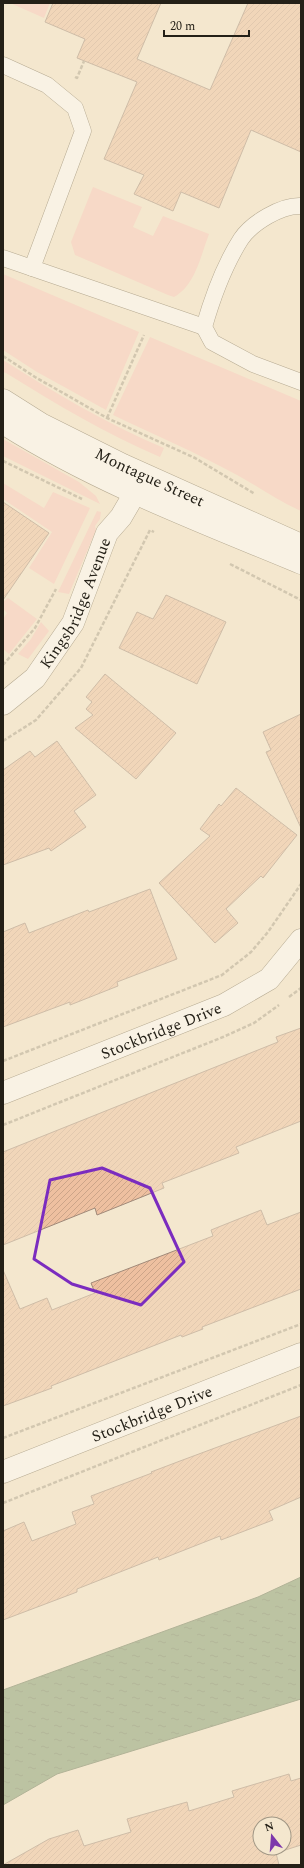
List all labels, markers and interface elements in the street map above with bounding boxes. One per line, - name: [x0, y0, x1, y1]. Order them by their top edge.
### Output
- scale bar: [164, 12, 249, 38]
- text: 20 m: [170, 17, 195, 36]
- street label: Montague Street: [91, 442, 209, 513]
- street label: Kingsbridge Avenue: [34, 534, 117, 674]
- street label: Stockbridge Drive: [97, 996, 225, 1066]
- street label: Stockbridge Drive: [88, 1379, 216, 1449]
- north arrow: [252, 1816, 292, 1856]
- text: N: [262, 1817, 276, 1836]

